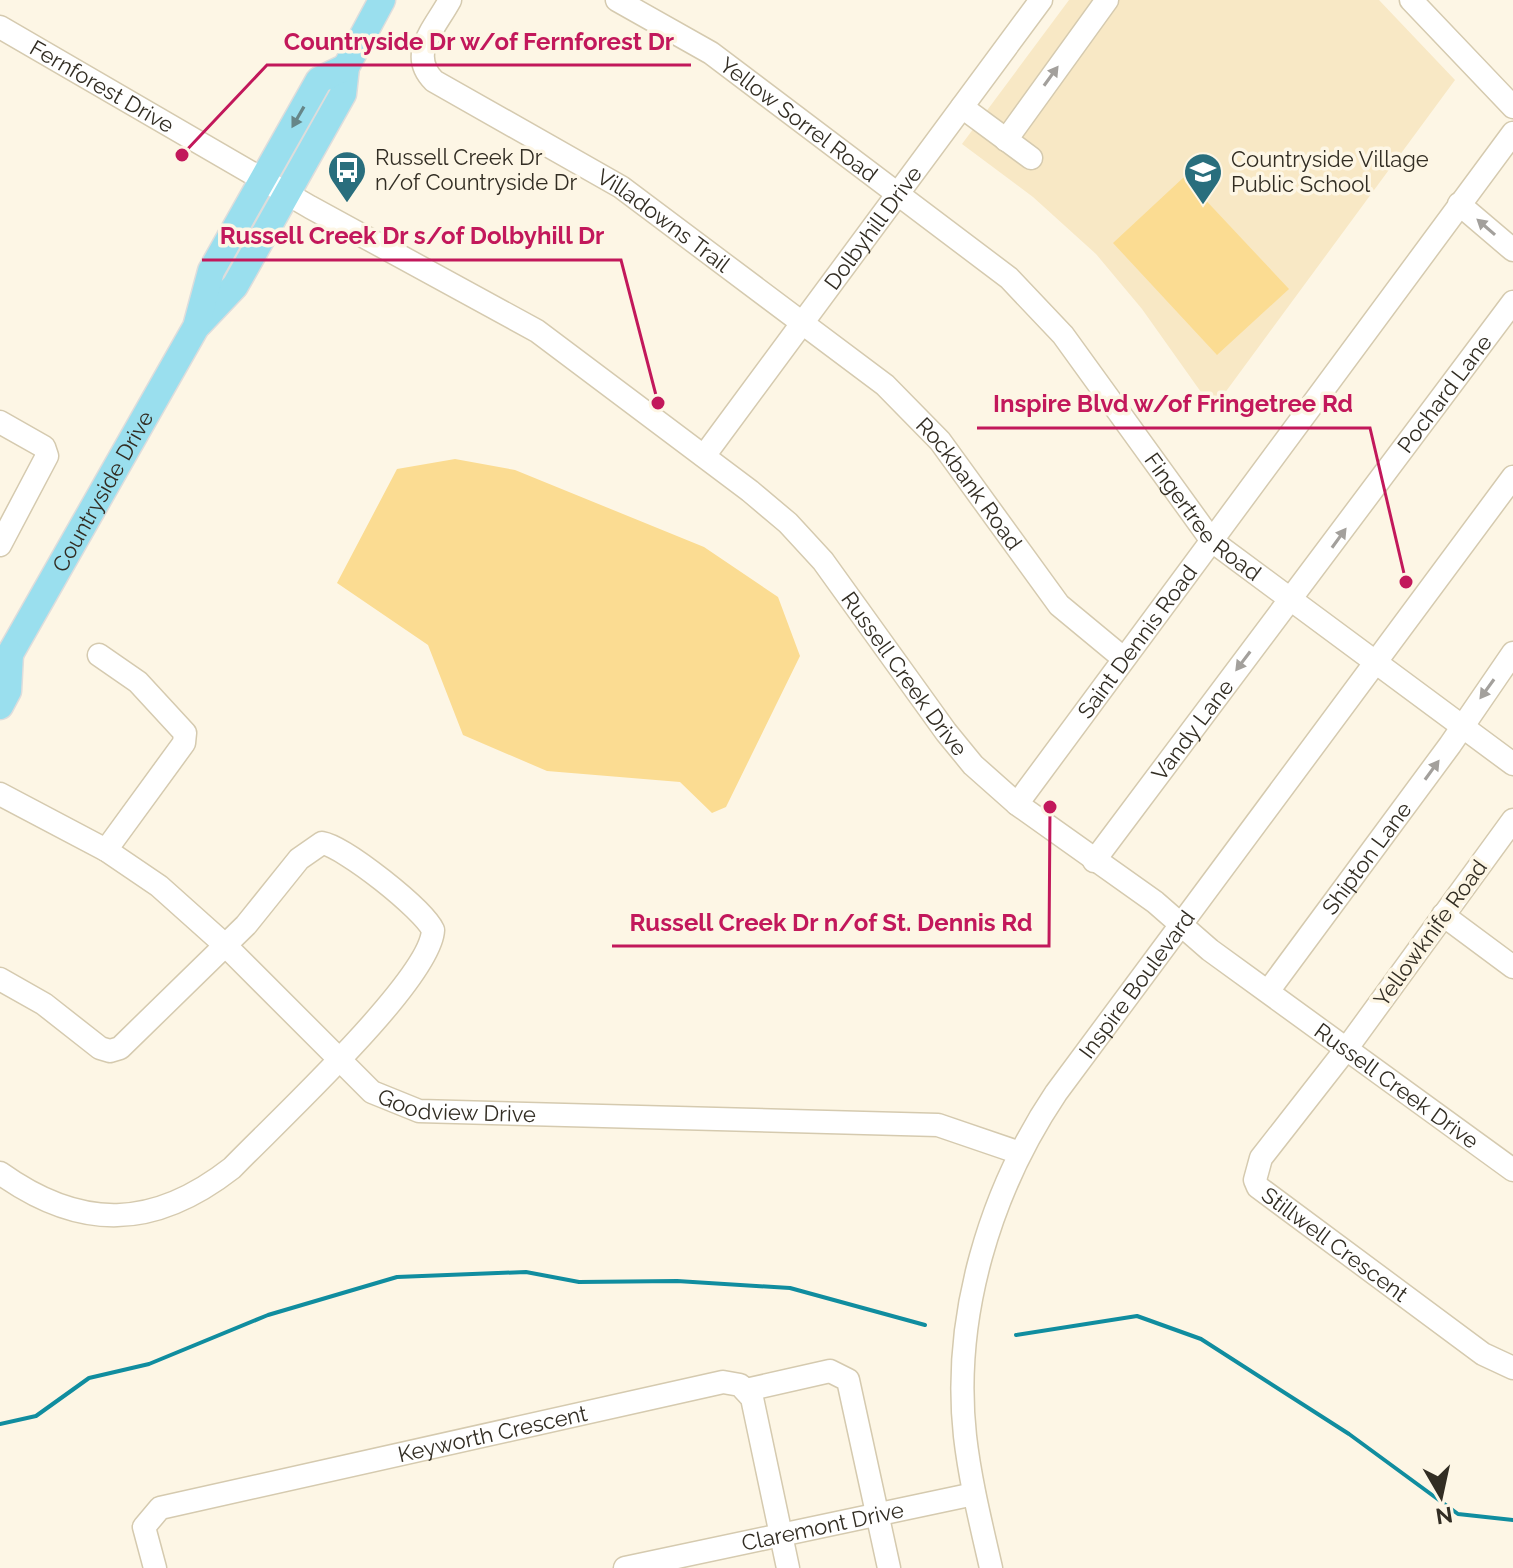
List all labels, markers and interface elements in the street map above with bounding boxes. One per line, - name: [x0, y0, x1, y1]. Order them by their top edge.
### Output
- callout: Countryside Dr w/of Fernforest Dr: [267, 17, 691, 65]
- text: Countryside Dr w/of Fernforest Dr: [284, 27, 674, 56]
- street label: Fernforest Drive: [25, 34, 179, 138]
- street label: Yellow Sorrel Road: [715, 51, 883, 187]
- one-way arrow: [1043, 66, 1059, 87]
- one-way arrow: [291, 106, 305, 128]
- place label: Russell Creek Dr n/of Countryside Dr: [375, 144, 577, 195]
- place label: Countryside Village Public School: [1231, 146, 1429, 197]
- bus stop icon: Russell Creek Dr n/of Countryside Dr: [326, 149, 368, 204]
- school or university icon: Countryside Village Public School: [1182, 151, 1224, 206]
- street label: Dolbyhill Drive: [819, 161, 927, 294]
- street label: Villadowns Trail: [593, 163, 735, 277]
- callout: Russell Creek Dr s/of Dolbyhill Dr: [202, 212, 621, 260]
- one-way arrow: [1476, 219, 1496, 236]
- text: Russell Creek Dr s/of Dolbyhill Dr: [220, 221, 604, 250]
- street label: Pochard Lane: [1392, 330, 1497, 458]
- callout: Inspire Blvd w/of Fringetree Rd: [977, 380, 1370, 428]
- text: Inspire Blvd w/of Fringetree Rd: [993, 389, 1353, 418]
- street label: Countryside Drive: [47, 406, 159, 576]
- street label: Rockbank Road: [911, 412, 1028, 555]
- street label: Fingertree Road: [1139, 447, 1266, 586]
- one-way arrow: [1330, 528, 1346, 549]
- street label: Saint Dennis Road: [1072, 560, 1202, 723]
- street label: Russell Creek Drive: [836, 587, 973, 761]
- one-way arrow: [1235, 651, 1251, 671]
- street label: Vandy Lane: [1146, 674, 1239, 786]
- one-way arrow: [1479, 679, 1495, 699]
- one-way arrow: [1424, 759, 1440, 781]
- street label: Shipton Lane: [1316, 797, 1417, 920]
- street label: Yellowknife Road: [1368, 854, 1492, 1012]
- callout: Russell Creek Dr n/of St. Dennis Rd: [612, 898, 1049, 946]
- street label: Inspire Boulevard: [1073, 905, 1200, 1063]
- text: Russell Creek Dr n/of St. Dennis Rd: [630, 908, 1032, 937]
- street label: Russell Creek Drive: [1310, 1017, 1484, 1154]
- street label: Goodview Drive: [374, 1083, 536, 1127]
- street label: Stillwell Crescent: [1257, 1181, 1414, 1307]
- street label: Keyworth Crescent: [395, 1400, 590, 1467]
- north arrow: [1401, 1456, 1481, 1536]
- street label: Claremont Drive: [739, 1496, 906, 1556]
- text: N: [1434, 1502, 1454, 1530]

